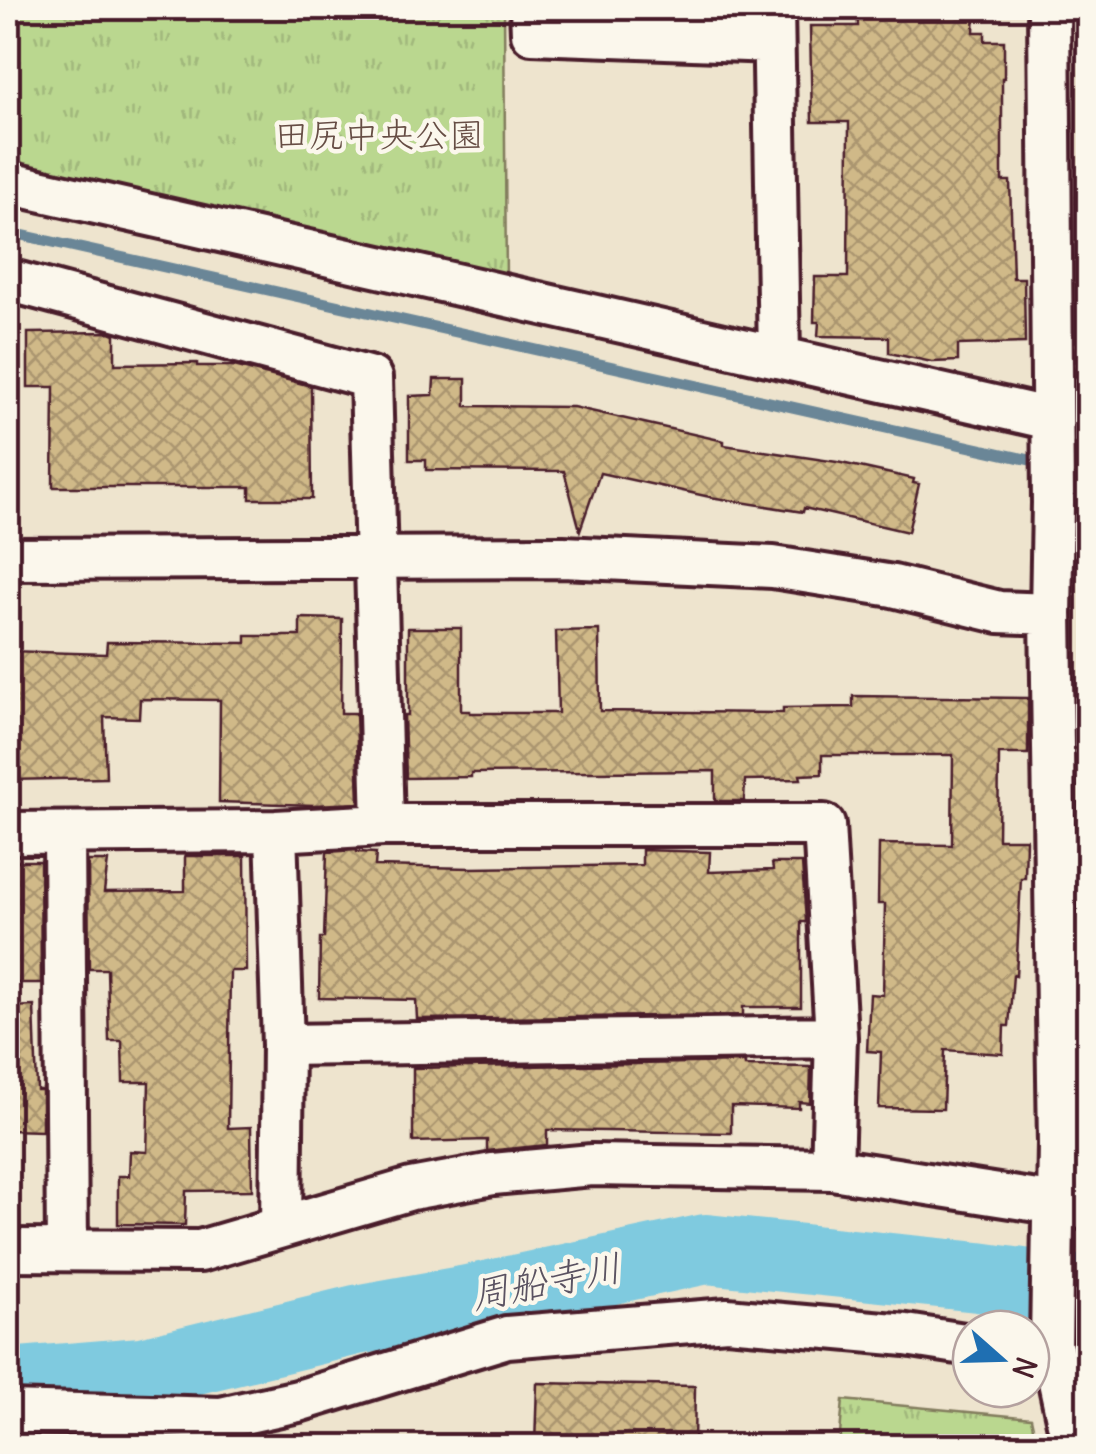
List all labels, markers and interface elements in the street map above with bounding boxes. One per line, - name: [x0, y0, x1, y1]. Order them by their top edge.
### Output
- park label: 田尻中央公園: [274, 112, 484, 156]
- water label: 周船寺川: [467, 1243, 625, 1319]
- north arrow: [951, 1309, 1051, 1409]
- text: N: [1004, 1352, 1045, 1383]

